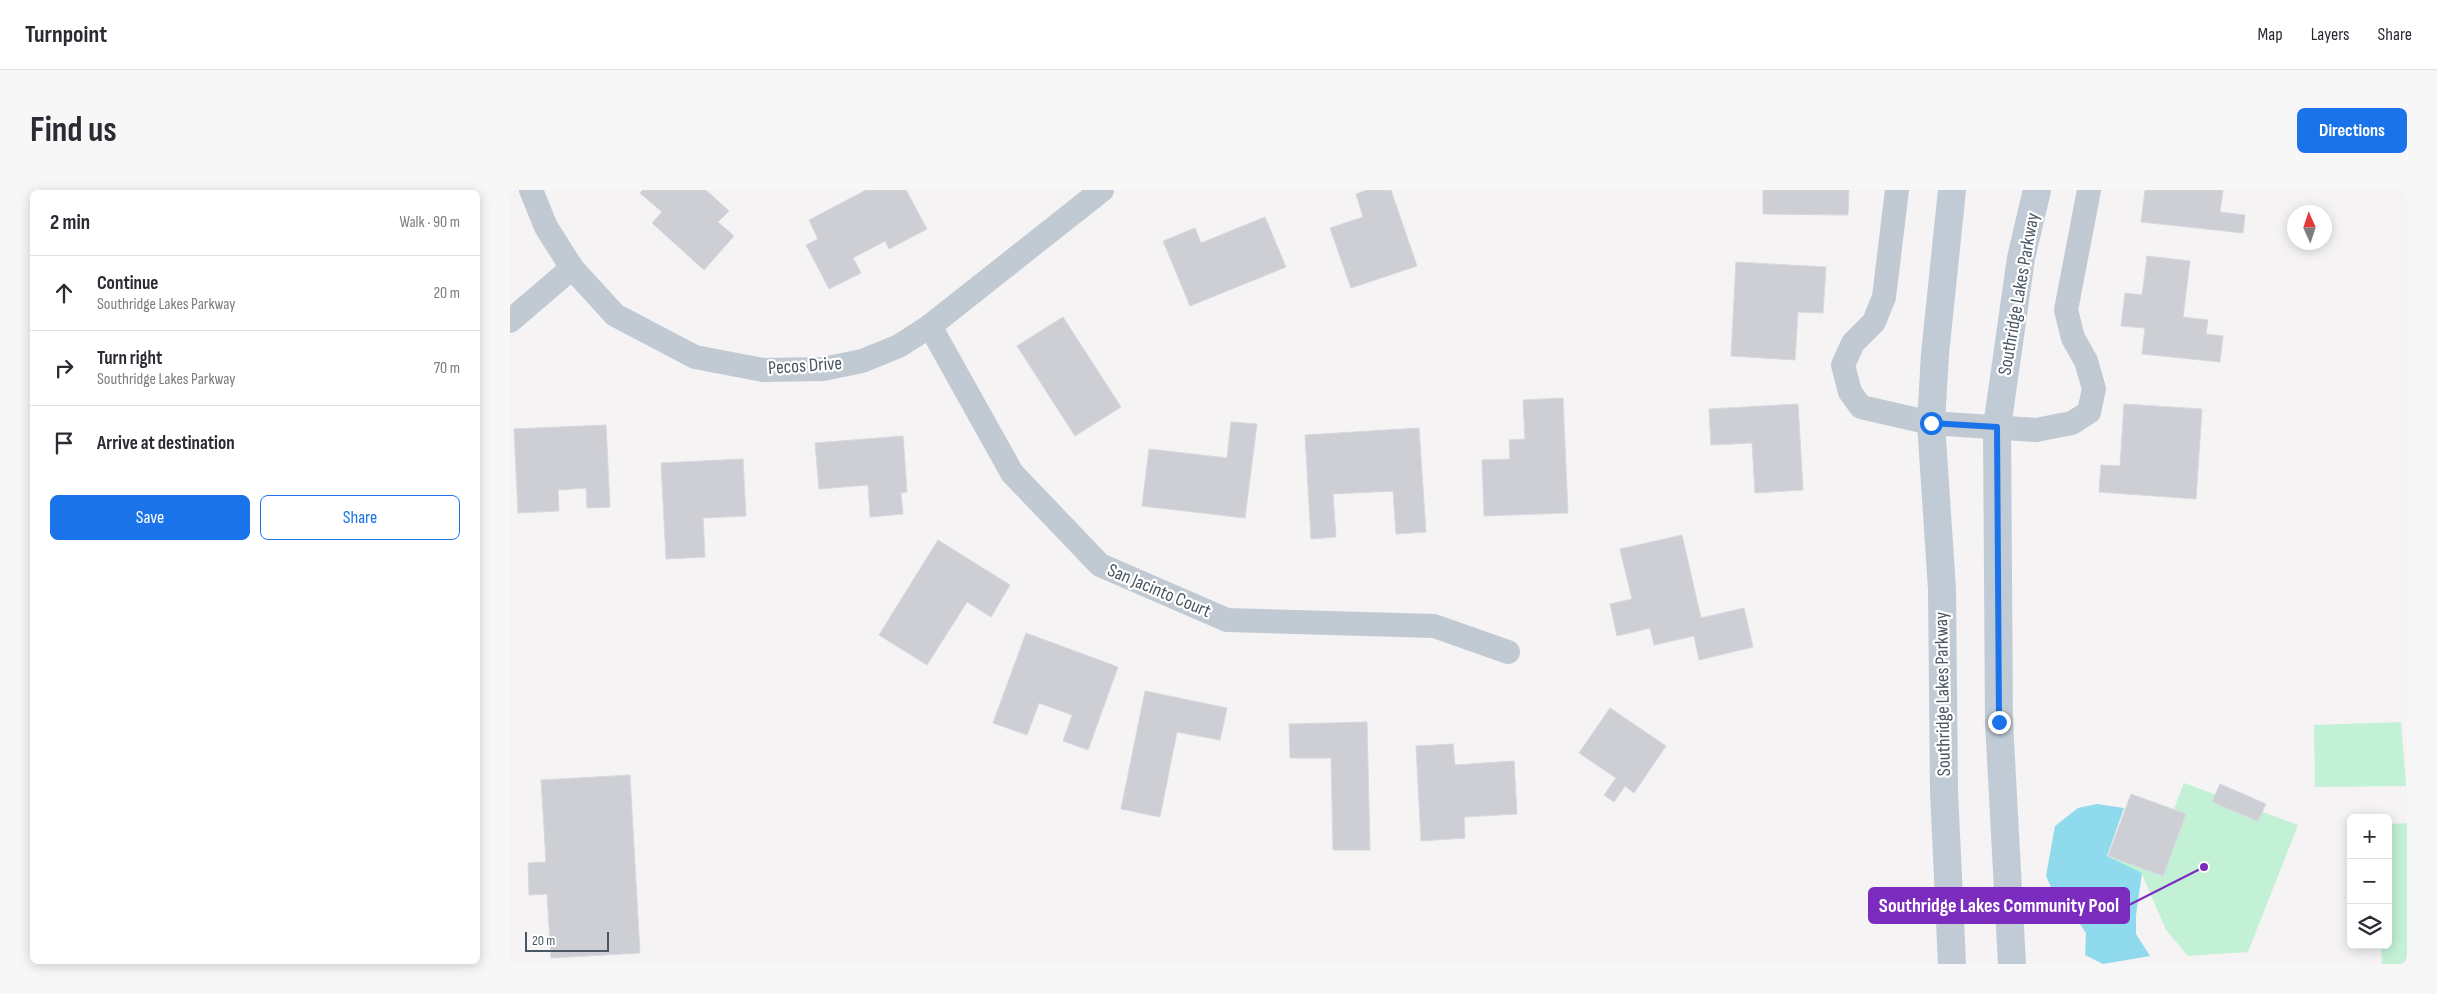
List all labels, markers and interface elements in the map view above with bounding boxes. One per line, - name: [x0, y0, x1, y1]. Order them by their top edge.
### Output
- text: Turnpoint: [25, 20, 107, 49]
- text: Map: [2258, 24, 2283, 45]
- text: Layers: [2311, 24, 2350, 45]
- text: Share: [2378, 24, 2412, 45]
- button: Directions: [2297, 108, 2407, 153]
- text: Find us: [30, 109, 117, 152]
- north arrow: [2287, 205, 2332, 250]
- text: 2 min: [50, 210, 90, 235]
- street label: Southridge Lakes Parkway: [1993, 210, 2045, 377]
- text: Walk · 90 m: [399, 213, 460, 232]
- text: Continue: [97, 272, 158, 295]
- icon: ahead: [50, 279, 78, 307]
- text: 20 m: [433, 284, 460, 303]
- text: Southridge Lakes Parkway: [97, 295, 236, 314]
- text: Turn right: [97, 347, 162, 370]
- street label: Pecos Drive: [767, 352, 843, 380]
- icon: right: [50, 354, 78, 382]
- text: 70 m: [434, 359, 460, 378]
- text: Southridge Lakes Parkway: [97, 370, 236, 389]
- route start: [1920, 412, 1943, 435]
- icon: arrive: [50, 429, 78, 457]
- text: Arrive at destination: [97, 432, 235, 455]
- button: Save: [50, 495, 250, 540]
- button: Share: [260, 495, 460, 540]
- street label: San Jacinto Court: [1104, 559, 1214, 623]
- street label: Southridge Lakes Parkway: [1930, 611, 1956, 776]
- route end: [1988, 711, 2011, 734]
- map controls: [2347, 814, 2392, 949]
- button: +: [2347, 814, 2392, 859]
- button: −: [2347, 859, 2392, 904]
- callout: Southridge Lakes Community Pool: [1869, 888, 2129, 923]
- text: Southridge Lakes Community Pool: [1879, 894, 2119, 918]
- button: layers: [2347, 904, 2392, 949]
- scale bar: [525, 929, 609, 952]
- text: 20 m: [532, 932, 555, 949]

